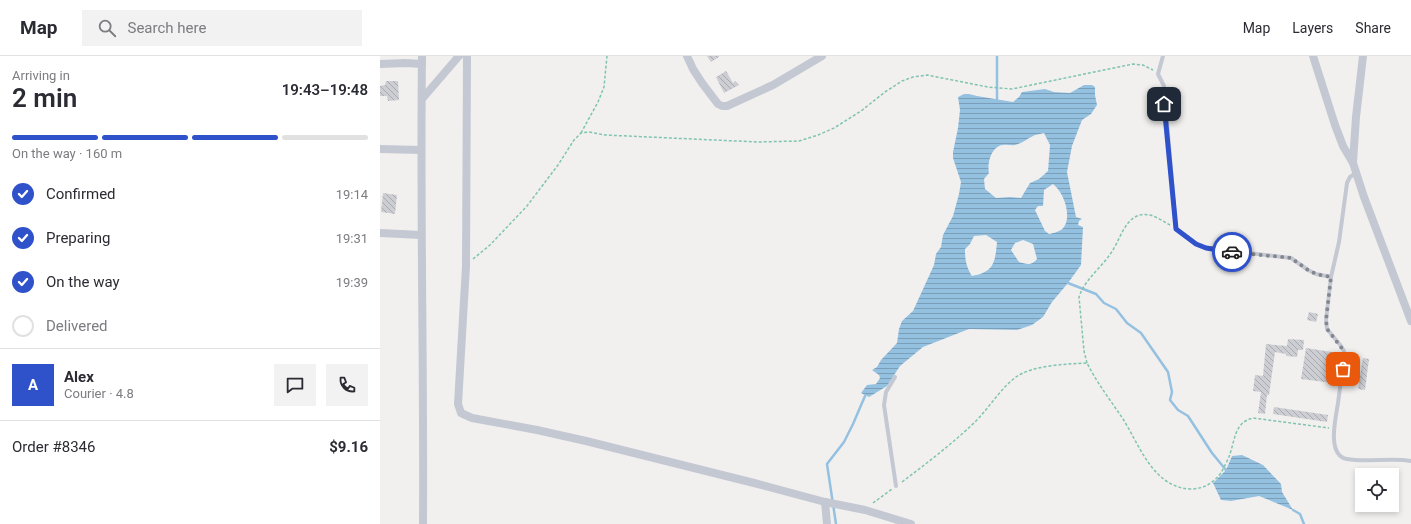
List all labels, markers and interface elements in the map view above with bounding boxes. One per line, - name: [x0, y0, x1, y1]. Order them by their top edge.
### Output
- search box: [82, 10, 362, 46]
- text: Map: [20, 16, 58, 39]
- icon: search: [96, 17, 118, 39]
- text: Search here: [128, 19, 206, 37]
- text: Map: [1243, 20, 1270, 36]
- text: Layers: [1292, 20, 1333, 36]
- text: Share: [1355, 20, 1391, 36]
- text: Arriving in: [12, 68, 70, 83]
- text: 19:43–19:48: [282, 81, 368, 99]
- text: 2 min: [12, 83, 77, 113]
- pin: [1147, 87, 1181, 121]
- icon: home: [1153, 93, 1175, 115]
- text: On the way · 160 m: [12, 146, 122, 161]
- icon: check: [12, 183, 34, 205]
- text: Confirmed: [46, 185, 116, 203]
- text: 19:14: [336, 187, 368, 202]
- icon: check: [12, 227, 34, 249]
- text: Preparing: [46, 229, 110, 247]
- text: 19:31: [336, 231, 368, 246]
- courier: [1212, 232, 1252, 272]
- icon: car: [1221, 241, 1243, 263]
- icon: check: [12, 271, 34, 293]
- text: On the way: [46, 273, 120, 291]
- text: 19:39: [336, 275, 368, 290]
- text: Delivered: [46, 317, 108, 335]
- pin: [1326, 352, 1360, 386]
- icon: bag: [1332, 358, 1354, 380]
- button: chat: [274, 364, 316, 406]
- button: phone: [326, 364, 368, 406]
- text: Alex: [64, 368, 94, 386]
- text: A: [28, 376, 38, 394]
- text: Courier · 4.8: [64, 386, 134, 401]
- text: Order #8346: [12, 438, 95, 456]
- text: $9.16: [329, 438, 368, 456]
- map controls: [1355, 468, 1399, 512]
- button: locate: [1355, 468, 1399, 512]

